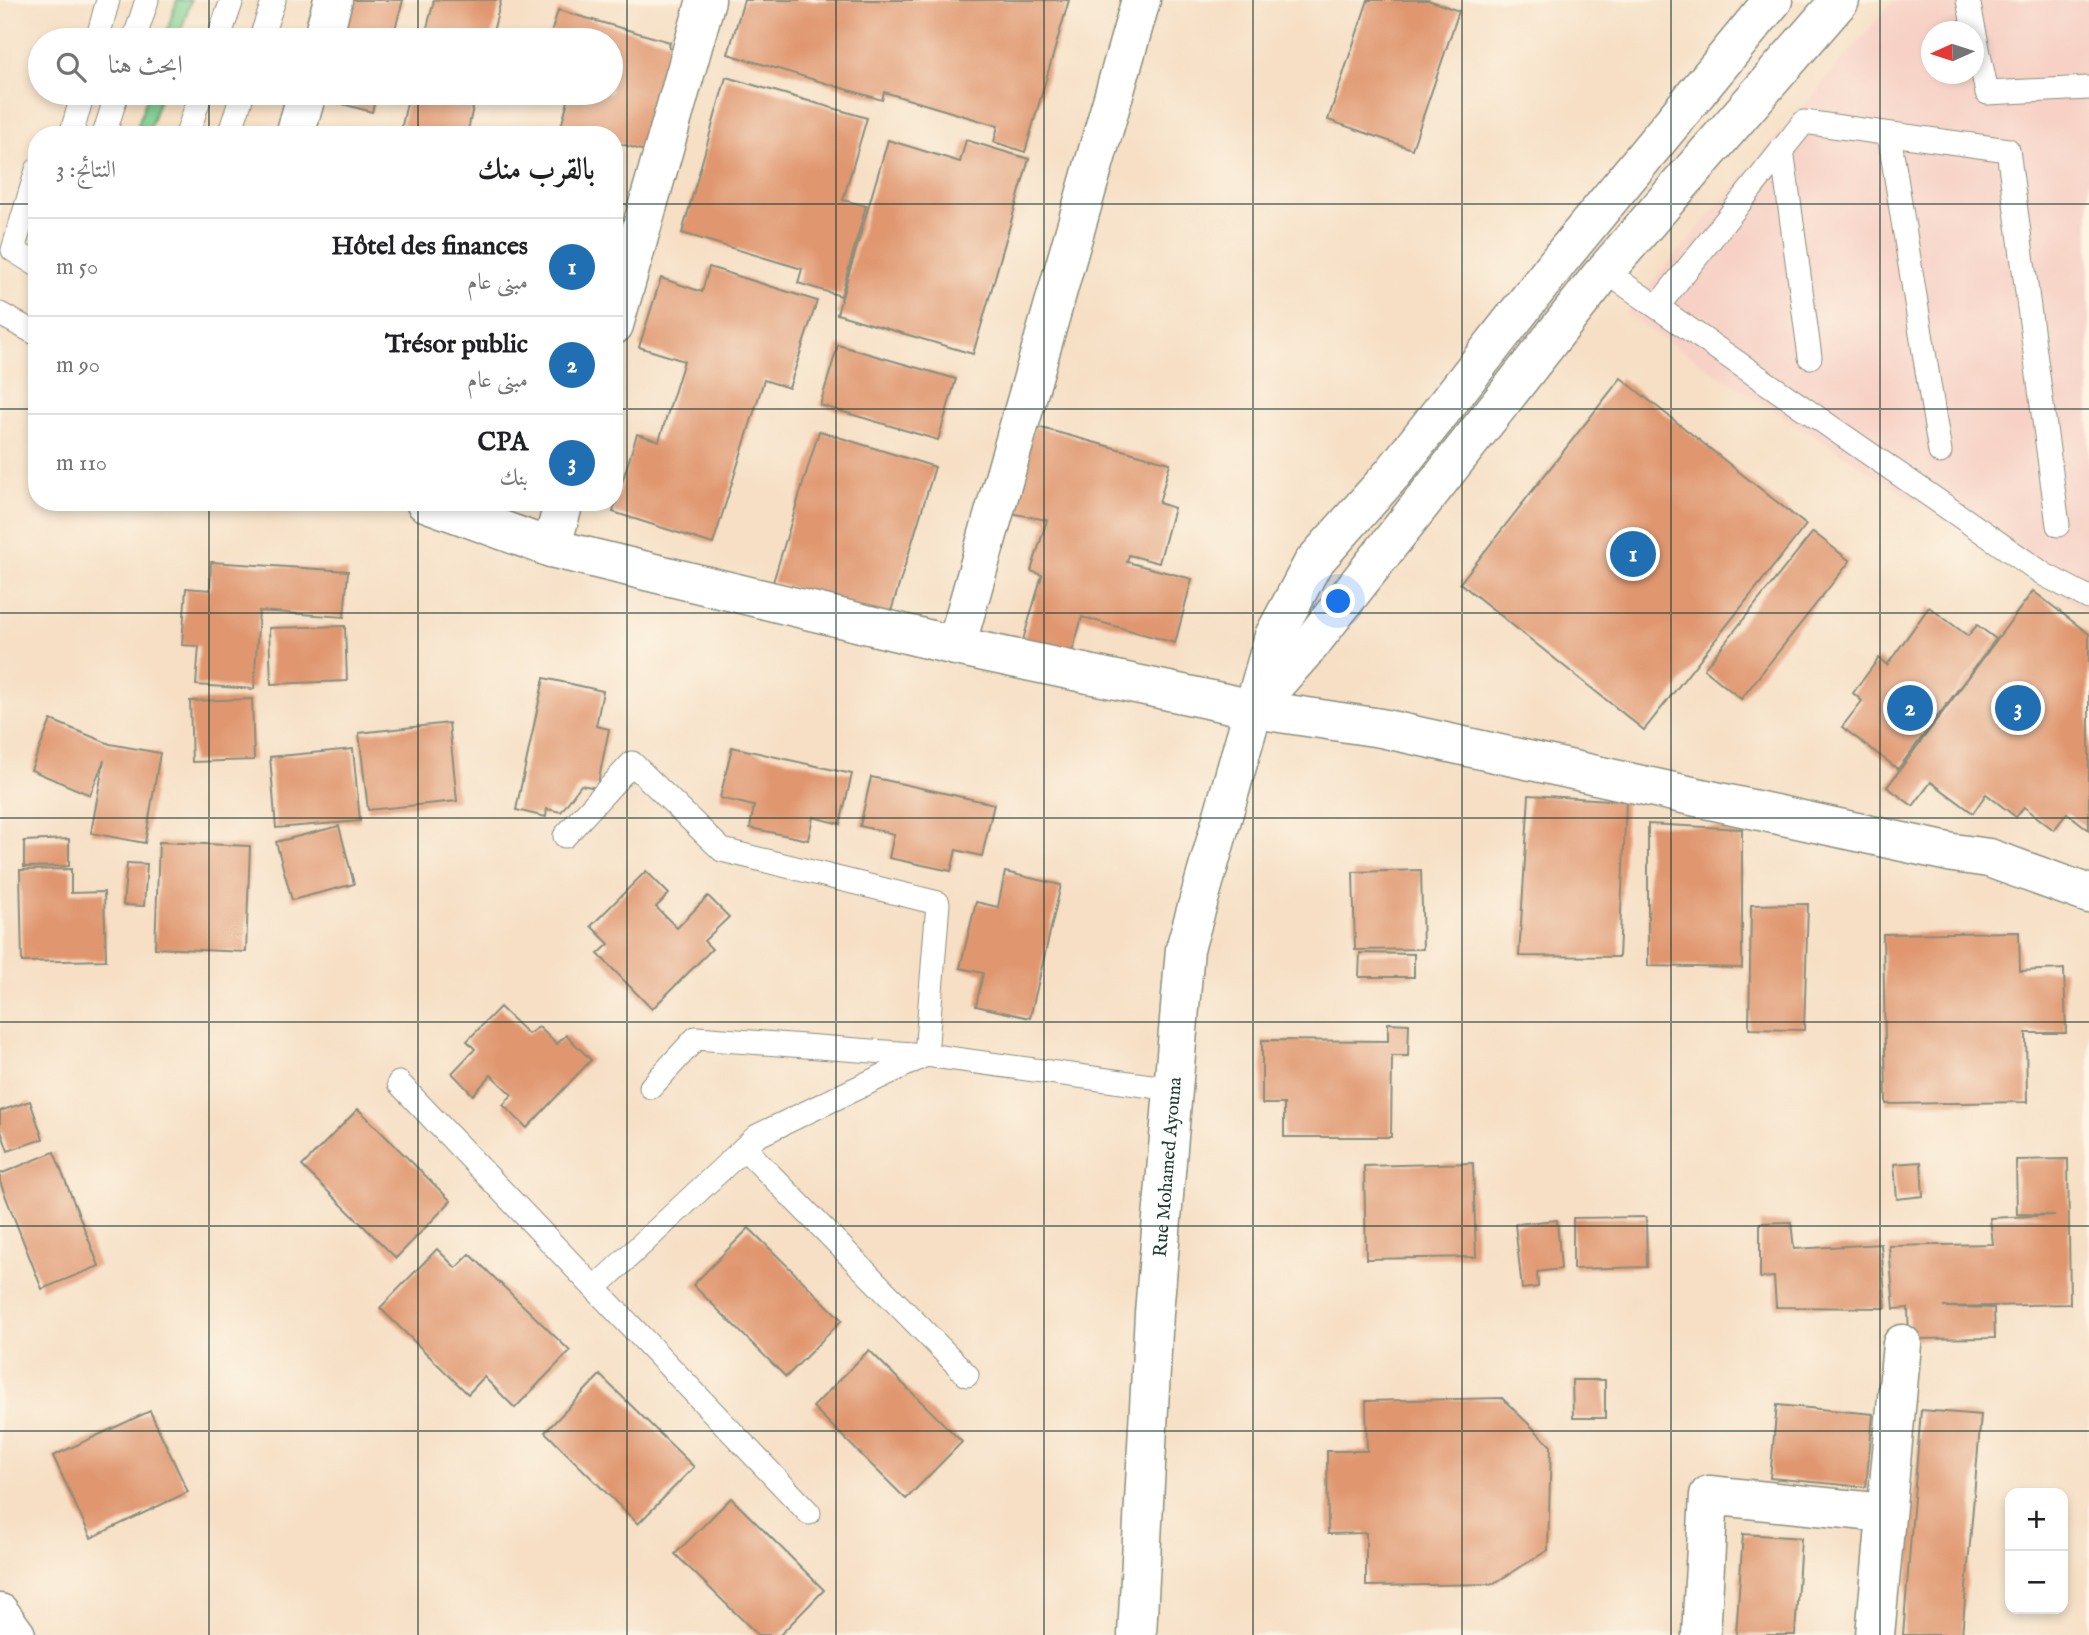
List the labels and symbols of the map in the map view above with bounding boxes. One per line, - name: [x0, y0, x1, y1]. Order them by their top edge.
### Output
- north arrow: [1921, 21, 1984, 84]
- pin: 1: [1610, 528, 1656, 580]
- your location: [1321, 584, 1355, 618]
- pin: 2: [1887, 682, 1933, 734]
- pin: 3: [1995, 682, 2041, 734]
- street label: Rue Mohamed Ayouna: [1149, 1075, 1188, 1258]

